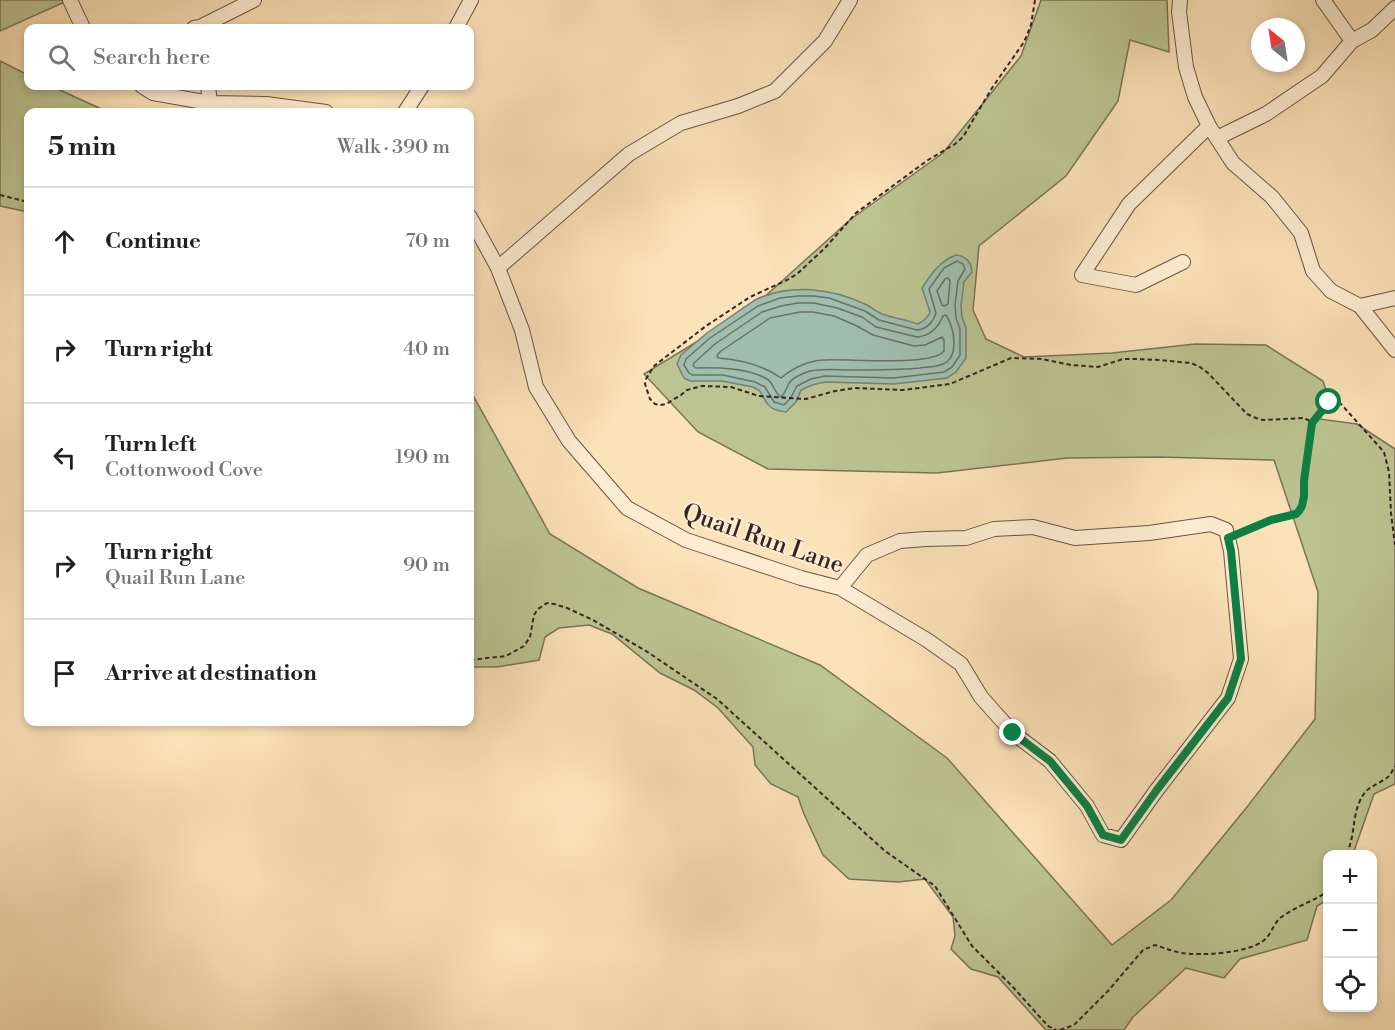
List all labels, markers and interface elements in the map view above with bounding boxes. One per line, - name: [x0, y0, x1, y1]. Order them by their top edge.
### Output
- north arrow: [1251, 18, 1305, 72]
- search box: [24, 24, 474, 90]
- icon: search: [45, 41, 78, 74]
- text: Search here: [93, 44, 210, 71]
- text: 5 min: [48, 131, 116, 163]
- text: Walk · 390 m: [337, 135, 450, 160]
- icon: ahead: [48, 225, 81, 258]
- text: Continue: [105, 228, 201, 255]
- text: 70 m: [406, 229, 450, 254]
- icon: right: [48, 333, 81, 366]
- text: Turn right: [105, 336, 213, 363]
- text: 40 m: [403, 337, 450, 362]
- route start: [1315, 388, 1341, 414]
- text: Turn left: [105, 431, 196, 458]
- icon: left: [48, 441, 81, 474]
- text: 190 m: [395, 445, 450, 470]
- text: Cottonwood Cove: [105, 458, 263, 483]
- street label: Quail Run Lane: [678, 497, 848, 581]
- text: Turn right: [105, 539, 213, 566]
- icon: right: [48, 549, 81, 582]
- text: 90 m: [403, 553, 450, 578]
- text: Quail Run Lane: [105, 566, 245, 591]
- icon: arrive: [48, 657, 81, 690]
- text: Arrive at destination: [105, 660, 317, 687]
- route end: [999, 719, 1025, 745]
- map controls: [1323, 850, 1377, 1012]
- button: +: [1323, 850, 1377, 904]
- button: −: [1323, 904, 1377, 958]
- button: locate: [1323, 958, 1377, 1012]

